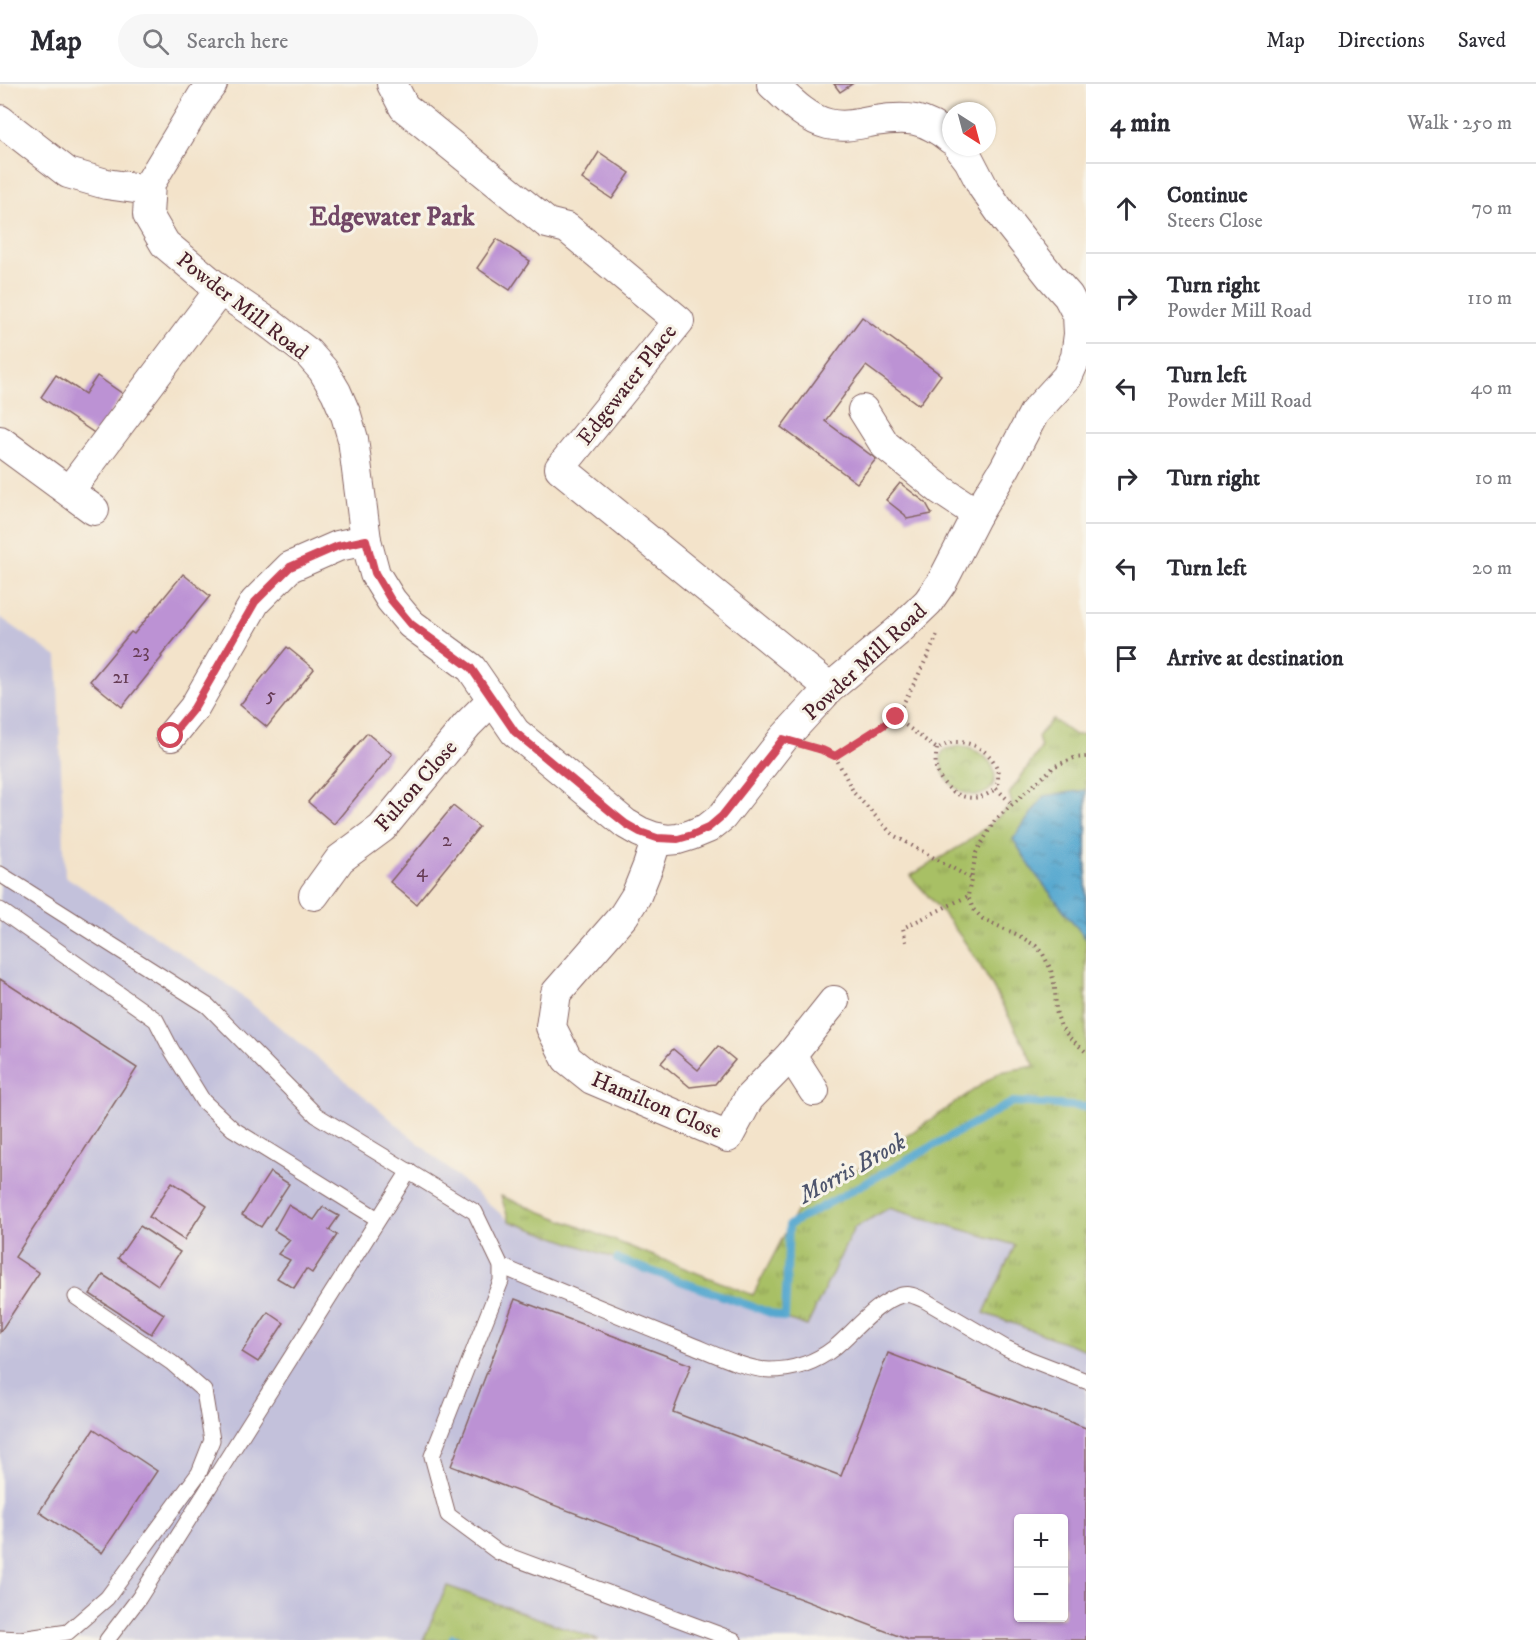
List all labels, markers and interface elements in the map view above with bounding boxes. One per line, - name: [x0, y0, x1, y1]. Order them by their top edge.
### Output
- search box: [118, 14, 538, 68]
- text: Map: [30, 24, 82, 59]
- icon: search: [139, 25, 172, 58]
- text: Search here: [187, 28, 288, 55]
- text: Map: [1266, 28, 1305, 54]
- text: Directions: [1338, 28, 1425, 54]
- text: Saved: [1458, 28, 1506, 54]
- north arrow: [942, 102, 996, 156]
- text: 4 min: [1110, 107, 1170, 140]
- text: Walk · 250 m: [1407, 111, 1512, 136]
- text: Continue: [1167, 182, 1248, 209]
- icon: ahead: [1110, 192, 1143, 225]
- text: 70 m: [1471, 196, 1512, 221]
- district label: Edgewater Park: [309, 201, 476, 234]
- text: Steers Close: [1167, 209, 1263, 234]
- street label: Powder Mill Road: [171, 247, 313, 366]
- text: Turn right: [1167, 272, 1260, 299]
- icon: right: [1110, 282, 1143, 315]
- text: 110 m: [1467, 286, 1512, 311]
- text: Powder Mill Road: [1167, 299, 1312, 324]
- street label: Edgewater Place: [572, 319, 683, 451]
- text: Turn left: [1167, 362, 1247, 389]
- icon: left: [1110, 372, 1143, 405]
- text: 40 m: [1470, 376, 1512, 401]
- text: Powder Mill Road: [1167, 389, 1312, 414]
- icon: right: [1110, 462, 1143, 495]
- text: Turn right: [1167, 465, 1260, 492]
- text: 10 m: [1475, 466, 1512, 491]
- icon: left: [1110, 552, 1143, 585]
- text: Turn left: [1167, 555, 1247, 582]
- text: 20 m: [1472, 556, 1512, 581]
- street label: Powder Mill Road: [798, 598, 932, 726]
- house number: 23: [132, 639, 150, 664]
- icon: arrive: [1110, 642, 1143, 675]
- text: Arrive at destination: [1167, 645, 1344, 672]
- house number: 21: [112, 665, 130, 690]
- house number: 5: [266, 683, 276, 708]
- route end: [882, 703, 908, 729]
- route start: [157, 722, 183, 748]
- street label: Fulton Close: [369, 735, 463, 837]
- house number: 2: [442, 828, 452, 853]
- house number: 4: [416, 859, 428, 884]
- street label: Hamilton Close: [587, 1066, 726, 1145]
- water label: Morris Brook: [792, 1127, 911, 1212]
- map controls: [1014, 1514, 1068, 1622]
- button: +: [1014, 1514, 1068, 1568]
- button: −: [1014, 1568, 1068, 1622]

